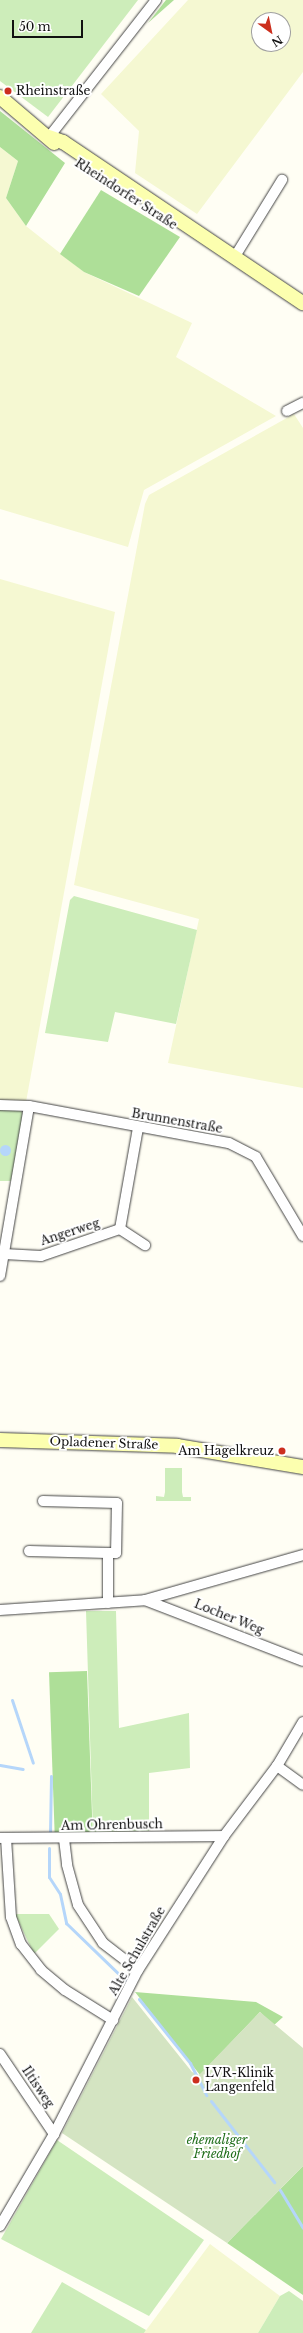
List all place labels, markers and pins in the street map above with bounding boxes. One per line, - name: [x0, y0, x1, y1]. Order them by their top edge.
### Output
- place label: Rheinstraße: [16, 84, 90, 98]
- marker: Rheinstraße: [3, 86, 13, 96]
- place label: Am Hagelkreuz: [178, 1444, 274, 1458]
- marker: Am Hagelkreuz: [277, 1446, 287, 1456]
- place label: LVR-Klinik Langenfeld: [205, 2066, 275, 2094]
- marker: LVR-Klinik Langenfeld: [190, 2074, 202, 2086]

